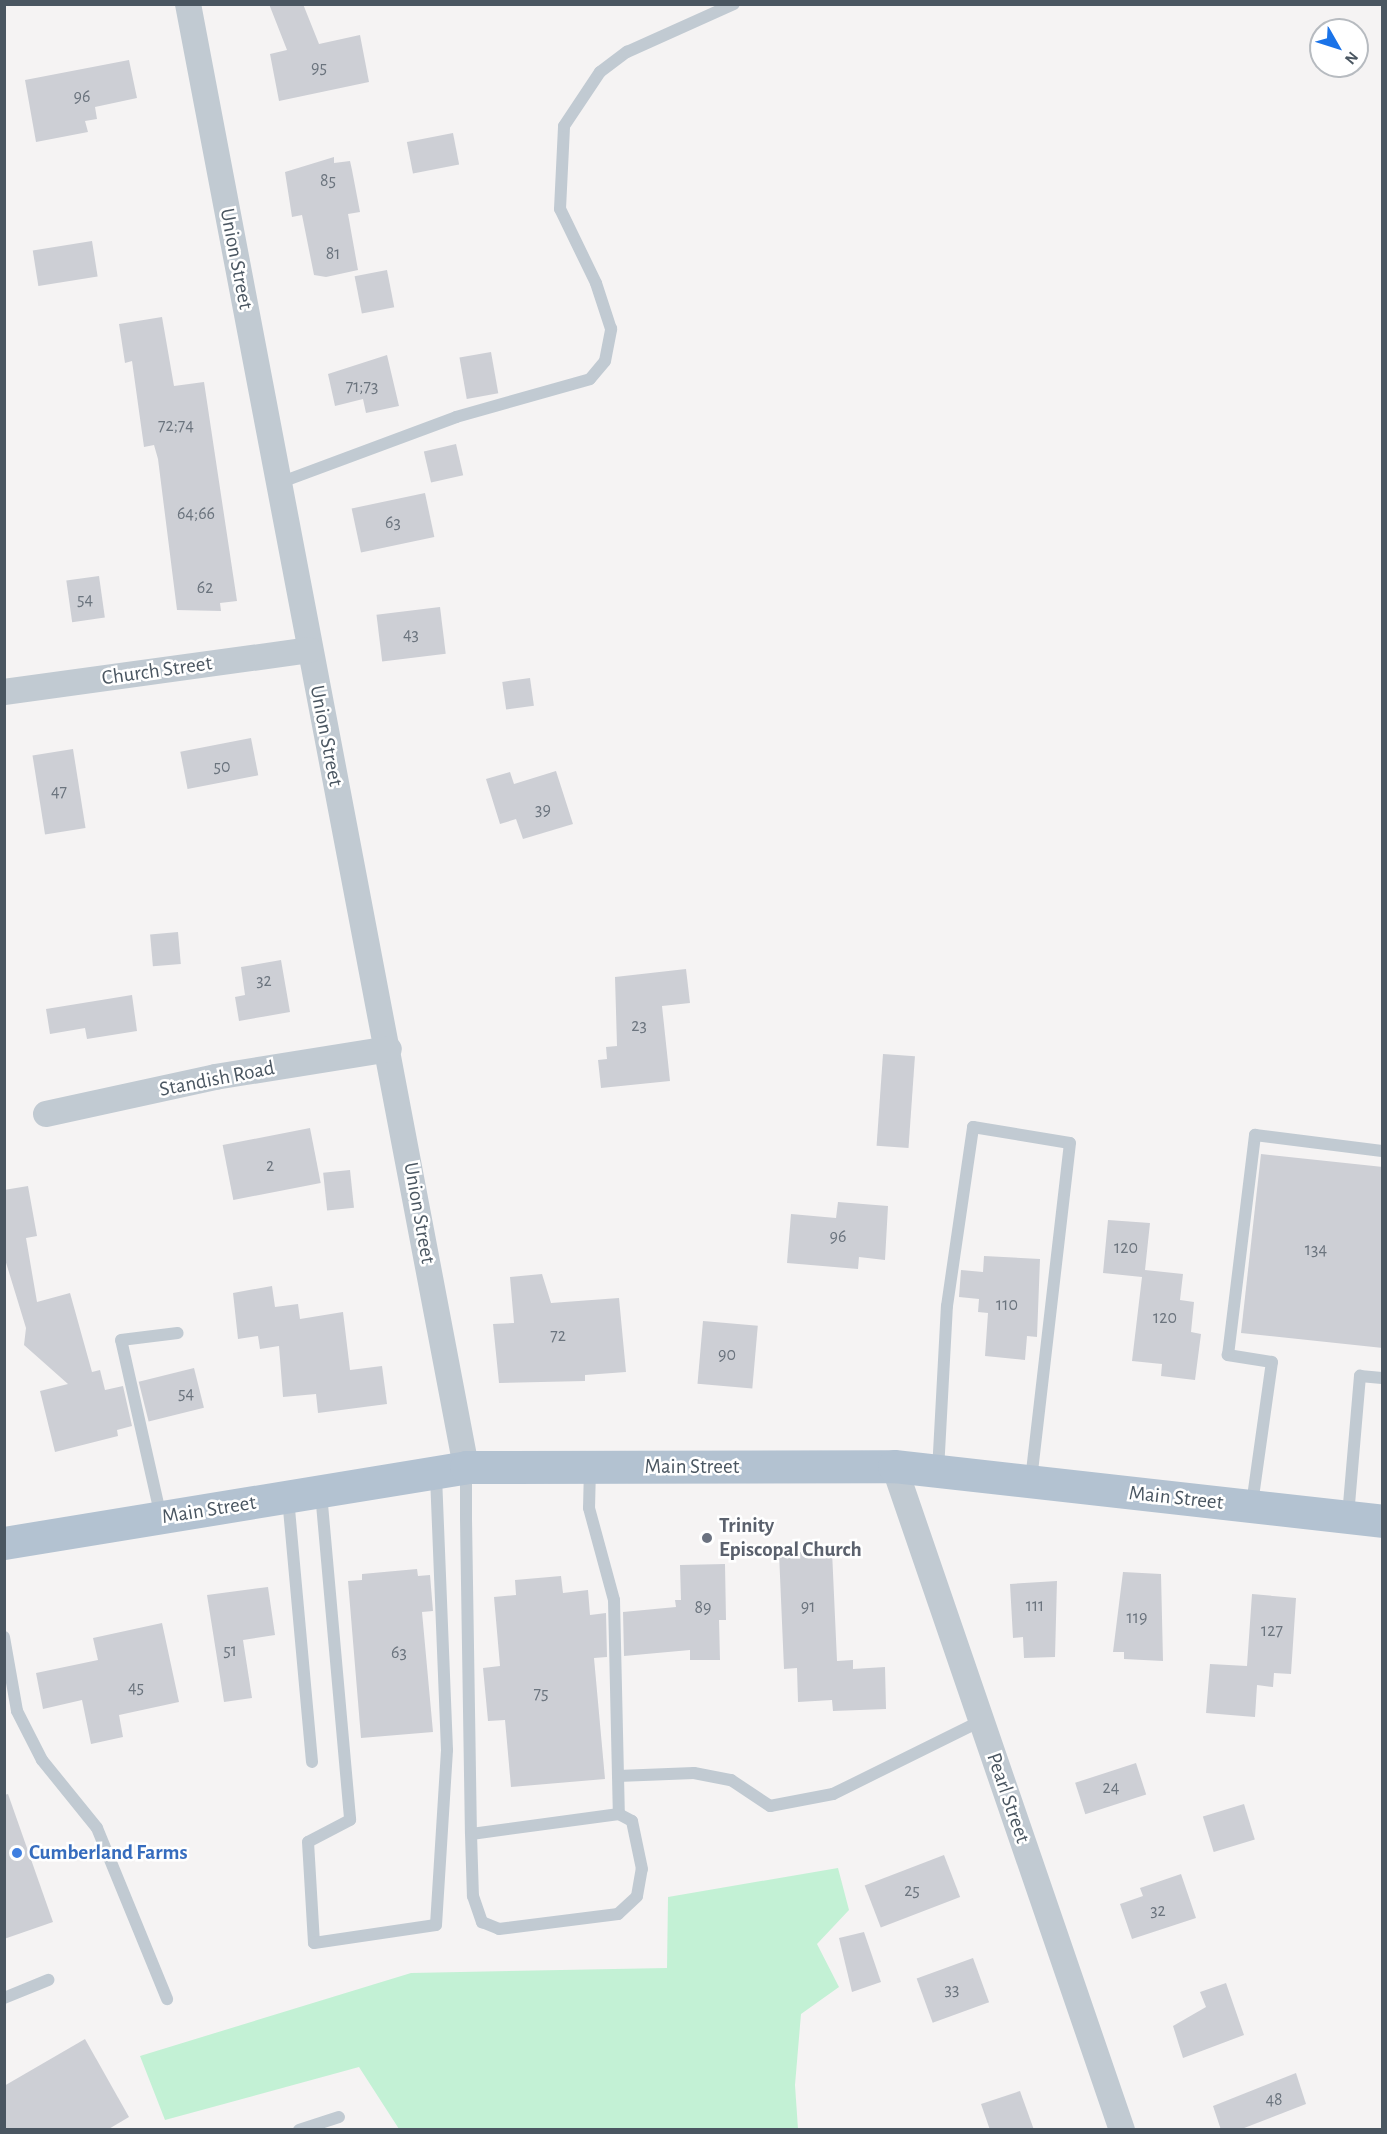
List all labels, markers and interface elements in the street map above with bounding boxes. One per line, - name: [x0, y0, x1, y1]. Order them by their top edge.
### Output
- north arrow: [1309, 18, 1369, 78]
- text: N: [1342, 49, 1361, 67]
- house number: 95: [311, 57, 327, 79]
- house number: 96: [74, 86, 90, 108]
- house number: 85: [320, 170, 336, 192]
- street label: Union Street: [214, 206, 258, 312]
- house number: 81: [326, 243, 340, 265]
- house number: 71;73: [346, 376, 378, 398]
- house number: 72;74: [158, 415, 194, 437]
- house number: 64;66: [177, 503, 215, 525]
- house number: 63: [385, 512, 401, 534]
- house number: 62: [197, 577, 213, 599]
- house number: 54: [77, 589, 93, 611]
- house number: 43: [403, 624, 419, 646]
- street label: Church Street: [100, 651, 214, 691]
- street label: Union Street: [304, 683, 348, 789]
- house number: 50: [213, 756, 231, 778]
- house number: 47: [51, 781, 67, 803]
- house number: 39: [535, 799, 551, 821]
- house number: 32: [256, 970, 272, 992]
- house number: 23: [631, 1015, 647, 1037]
- street label: Standish Road: [157, 1055, 277, 1103]
- house number: 2: [266, 1155, 274, 1177]
- street label: Union Street: [398, 1160, 440, 1266]
- house number: 96: [830, 1226, 846, 1248]
- house number: 120: [1114, 1237, 1138, 1259]
- house number: 134: [1305, 1239, 1327, 1261]
- house number: 110: [996, 1294, 1018, 1316]
- house number: 120: [1153, 1307, 1177, 1329]
- house number: 72: [550, 1325, 566, 1347]
- house number: 90: [718, 1344, 736, 1366]
- house number: 54: [178, 1383, 194, 1405]
- street label: Main Street: [645, 1454, 739, 1480]
- street label: Main Street: [1128, 1481, 1224, 1515]
- street label: Main Street: [160, 1490, 258, 1530]
- place label: Trinity Episcopal Church: [719, 1513, 862, 1563]
- marker: Trinity Episcopal Church: [700, 1531, 714, 1545]
- house number: 111: [1026, 1595, 1044, 1617]
- house number: 91: [801, 1596, 815, 1618]
- house number: 89: [695, 1597, 711, 1619]
- house number: 119: [1127, 1607, 1147, 1629]
- house number: 127: [1261, 1620, 1283, 1642]
- house number: 51: [223, 1640, 237, 1662]
- house number: 63: [391, 1642, 407, 1664]
- house number: 45: [128, 1677, 144, 1699]
- house number: 75: [533, 1683, 549, 1705]
- street label: Pearl Street: [981, 1749, 1035, 1847]
- house number: 24: [1103, 1777, 1119, 1799]
- place label: Cumberland Farms: [29, 1840, 188, 1866]
- marker: Cumberland Farms: [10, 1846, 24, 1860]
- house number: 25: [904, 1880, 920, 1902]
- house number: 32: [1150, 1900, 1166, 1922]
- house number: 33: [945, 1979, 959, 2001]
- house number: 48: [1265, 2089, 1283, 2111]

